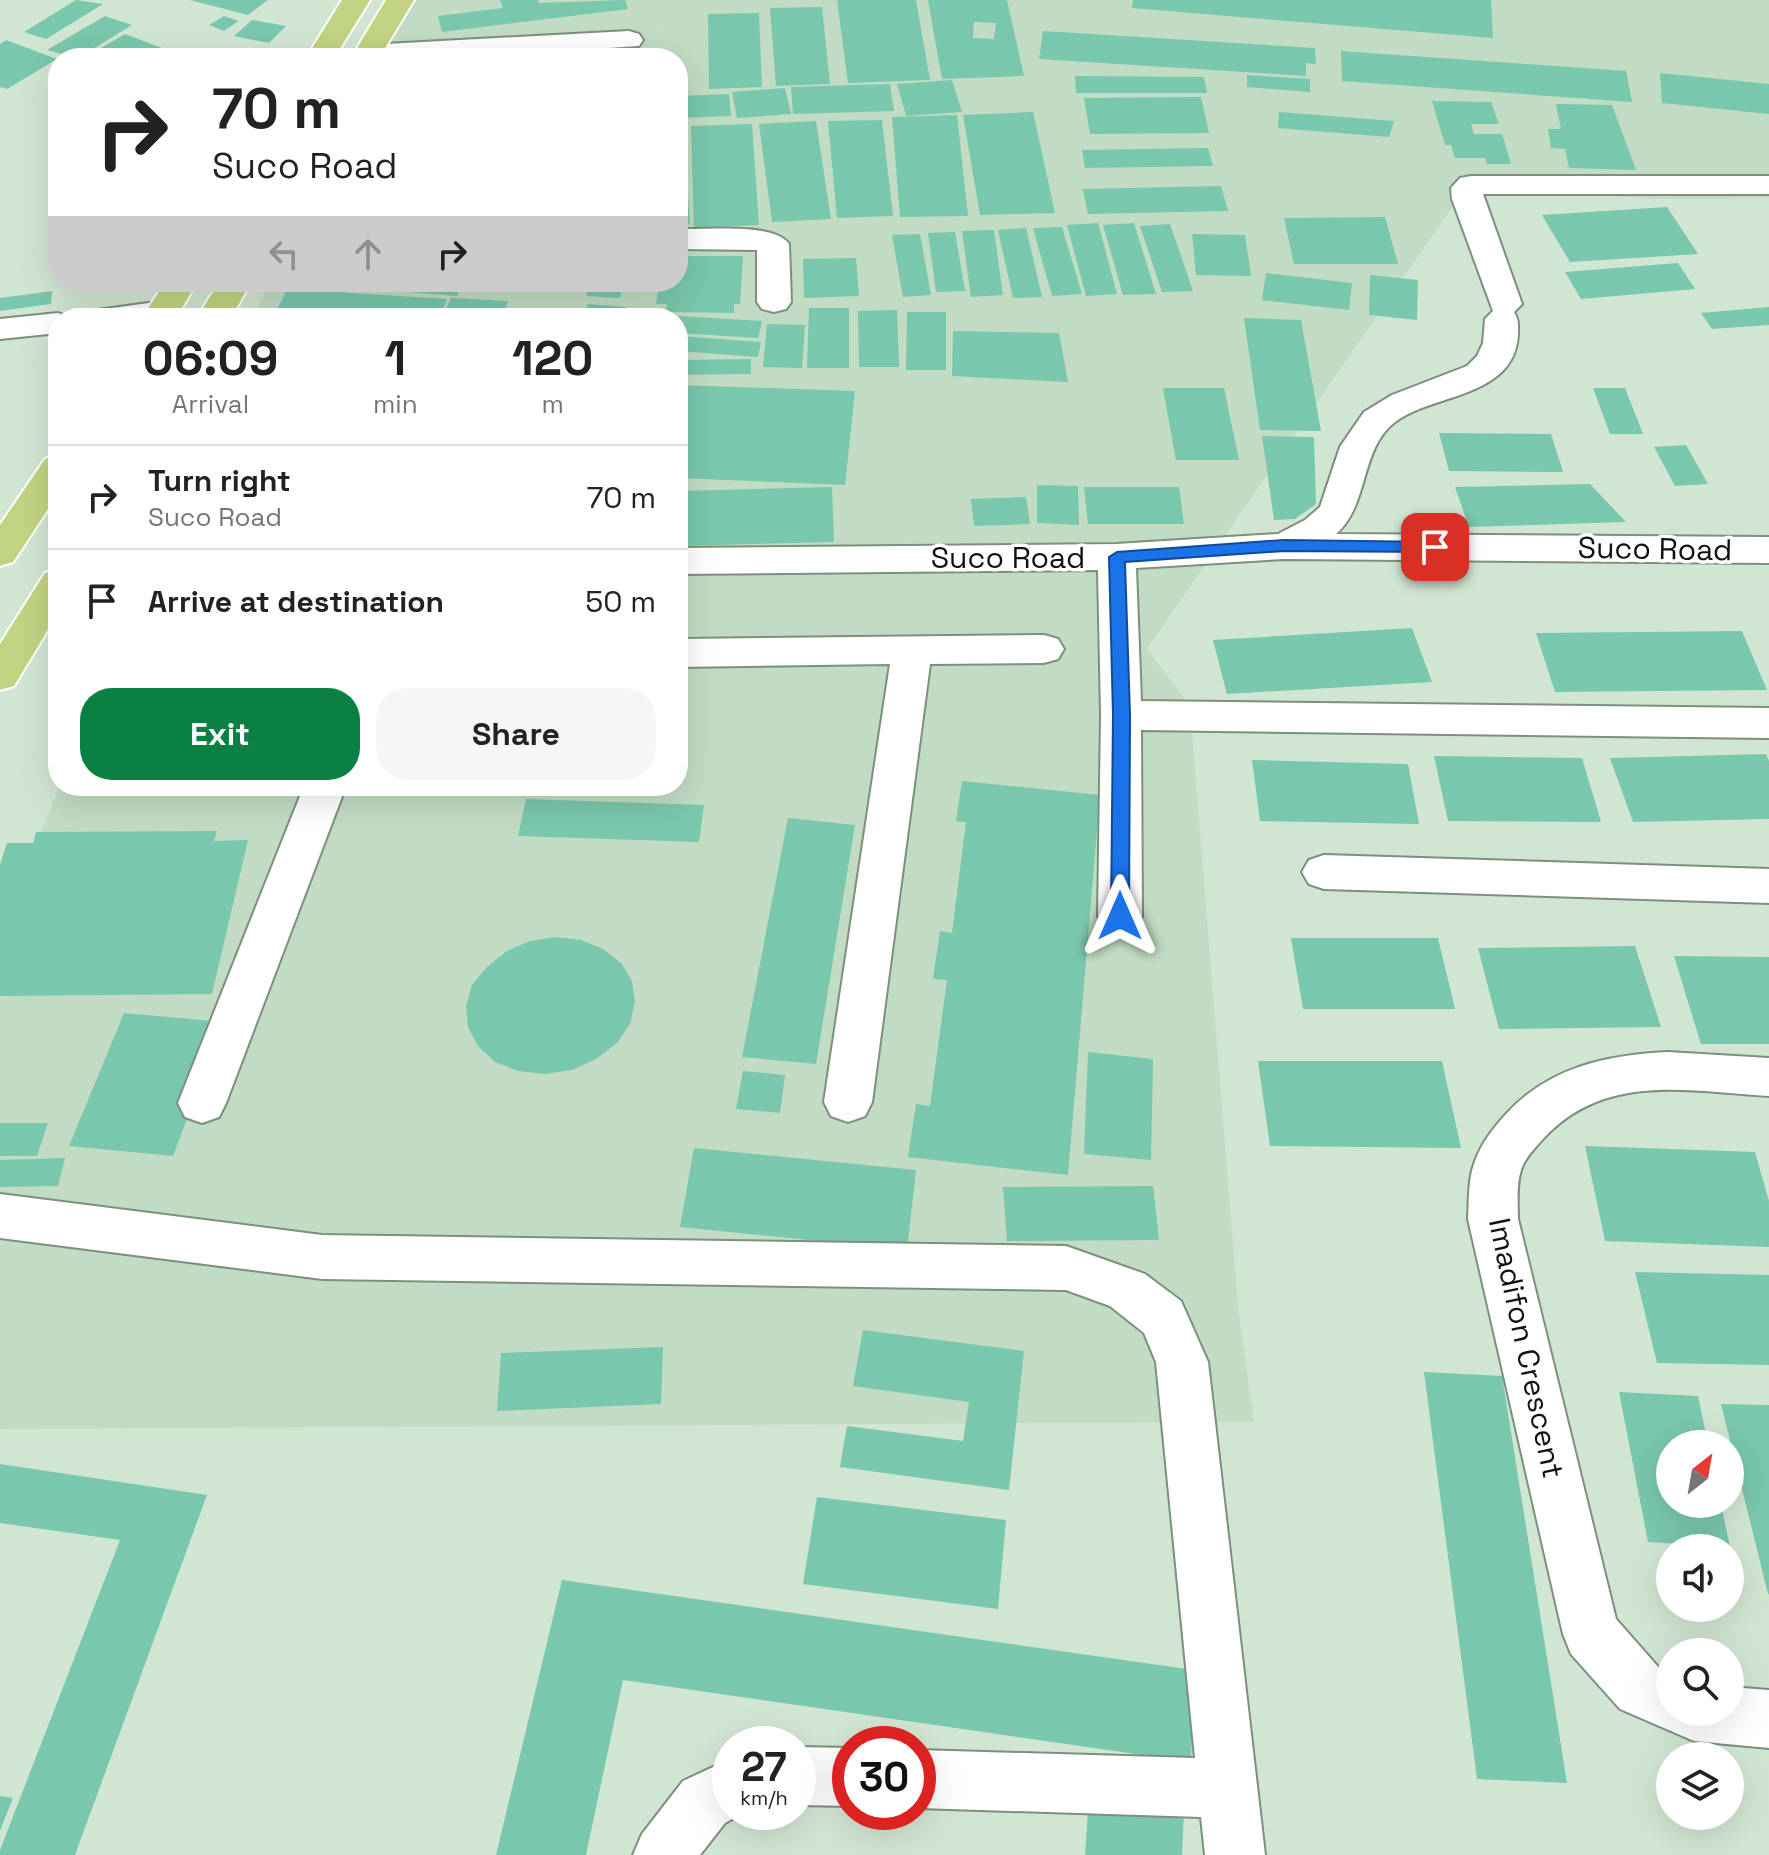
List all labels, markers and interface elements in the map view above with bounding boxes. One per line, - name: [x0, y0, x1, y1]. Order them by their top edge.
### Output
- text: 70 m: [212, 73, 341, 144]
- icon: right: [80, 80, 184, 184]
- text: Suco Road: [212, 143, 398, 189]
- icon: left: [262, 232, 306, 276]
- icon: ahead: [346, 232, 390, 276]
- icon: right: [430, 232, 474, 276]
- text: 06:09: [143, 328, 278, 389]
- text: 1: [384, 328, 406, 389]
- text: 120: [512, 328, 593, 389]
- text: Arrival: [172, 387, 249, 421]
- text: min: [373, 387, 418, 421]
- text: m: [542, 387, 564, 421]
- text: Turn right: [148, 461, 291, 500]
- icon: right: [80, 475, 124, 519]
- text: 70 m: [587, 478, 656, 517]
- text: Suco Road: [148, 500, 282, 534]
- pin: [1401, 513, 1469, 581]
- icon: arrive: [1413, 525, 1457, 569]
- street label: Suco Road: [1577, 528, 1733, 569]
- street label: Suco Road: [931, 538, 1085, 577]
- icon: arrive: [80, 579, 124, 623]
- text: Arrive at destination: [148, 582, 444, 621]
- text: 50 m: [585, 582, 656, 621]
- button: Exit: [80, 688, 360, 780]
- button: Share: [376, 688, 656, 780]
- position arrow: [1078, 874, 1162, 958]
- street label: Imadifon Crescent: [1480, 1214, 1573, 1482]
- north arrow: [1656, 1430, 1744, 1518]
- map controls: [1656, 1430, 1744, 1830]
- button: sound: [1656, 1534, 1744, 1622]
- button: search: [1656, 1638, 1744, 1726]
- speed limit sign: 30: [832, 1726, 936, 1830]
- text: 27: [741, 1742, 787, 1793]
- button: layers: [1656, 1742, 1744, 1830]
- text: km/h: [740, 1785, 788, 1811]

